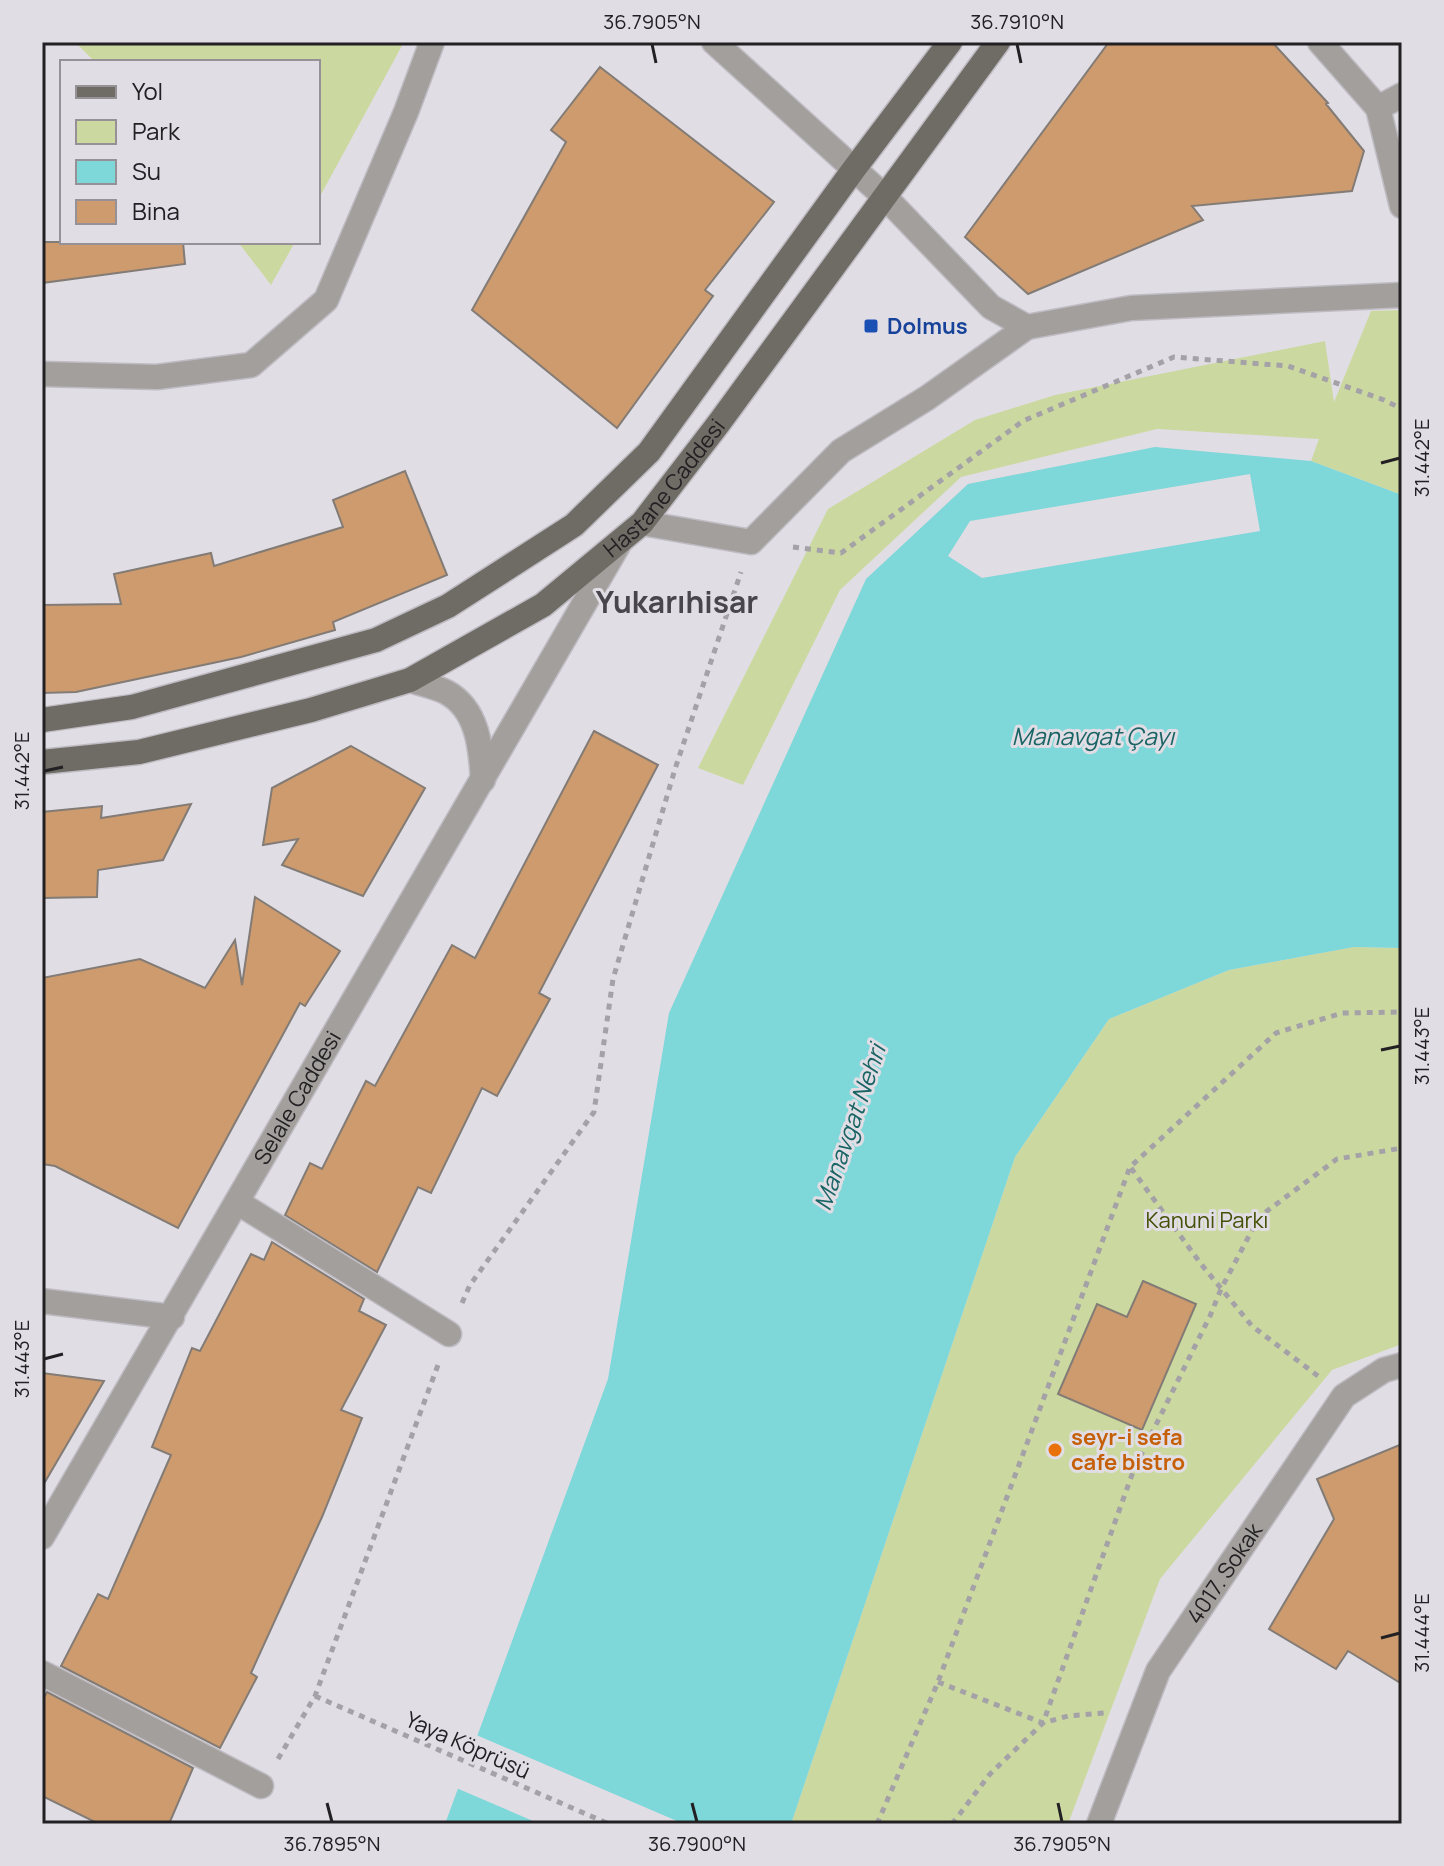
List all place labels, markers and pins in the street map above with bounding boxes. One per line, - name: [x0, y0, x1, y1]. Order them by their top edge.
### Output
- place label: Dolmus: [887, 311, 968, 341]
- marker: Dolmus: [862, 317, 880, 335]
- place label: seyr-i sefa cafe bistro: [1071, 1422, 1185, 1477]
- marker: seyr-i sefa cafe bistro: [1046, 1441, 1064, 1459]

